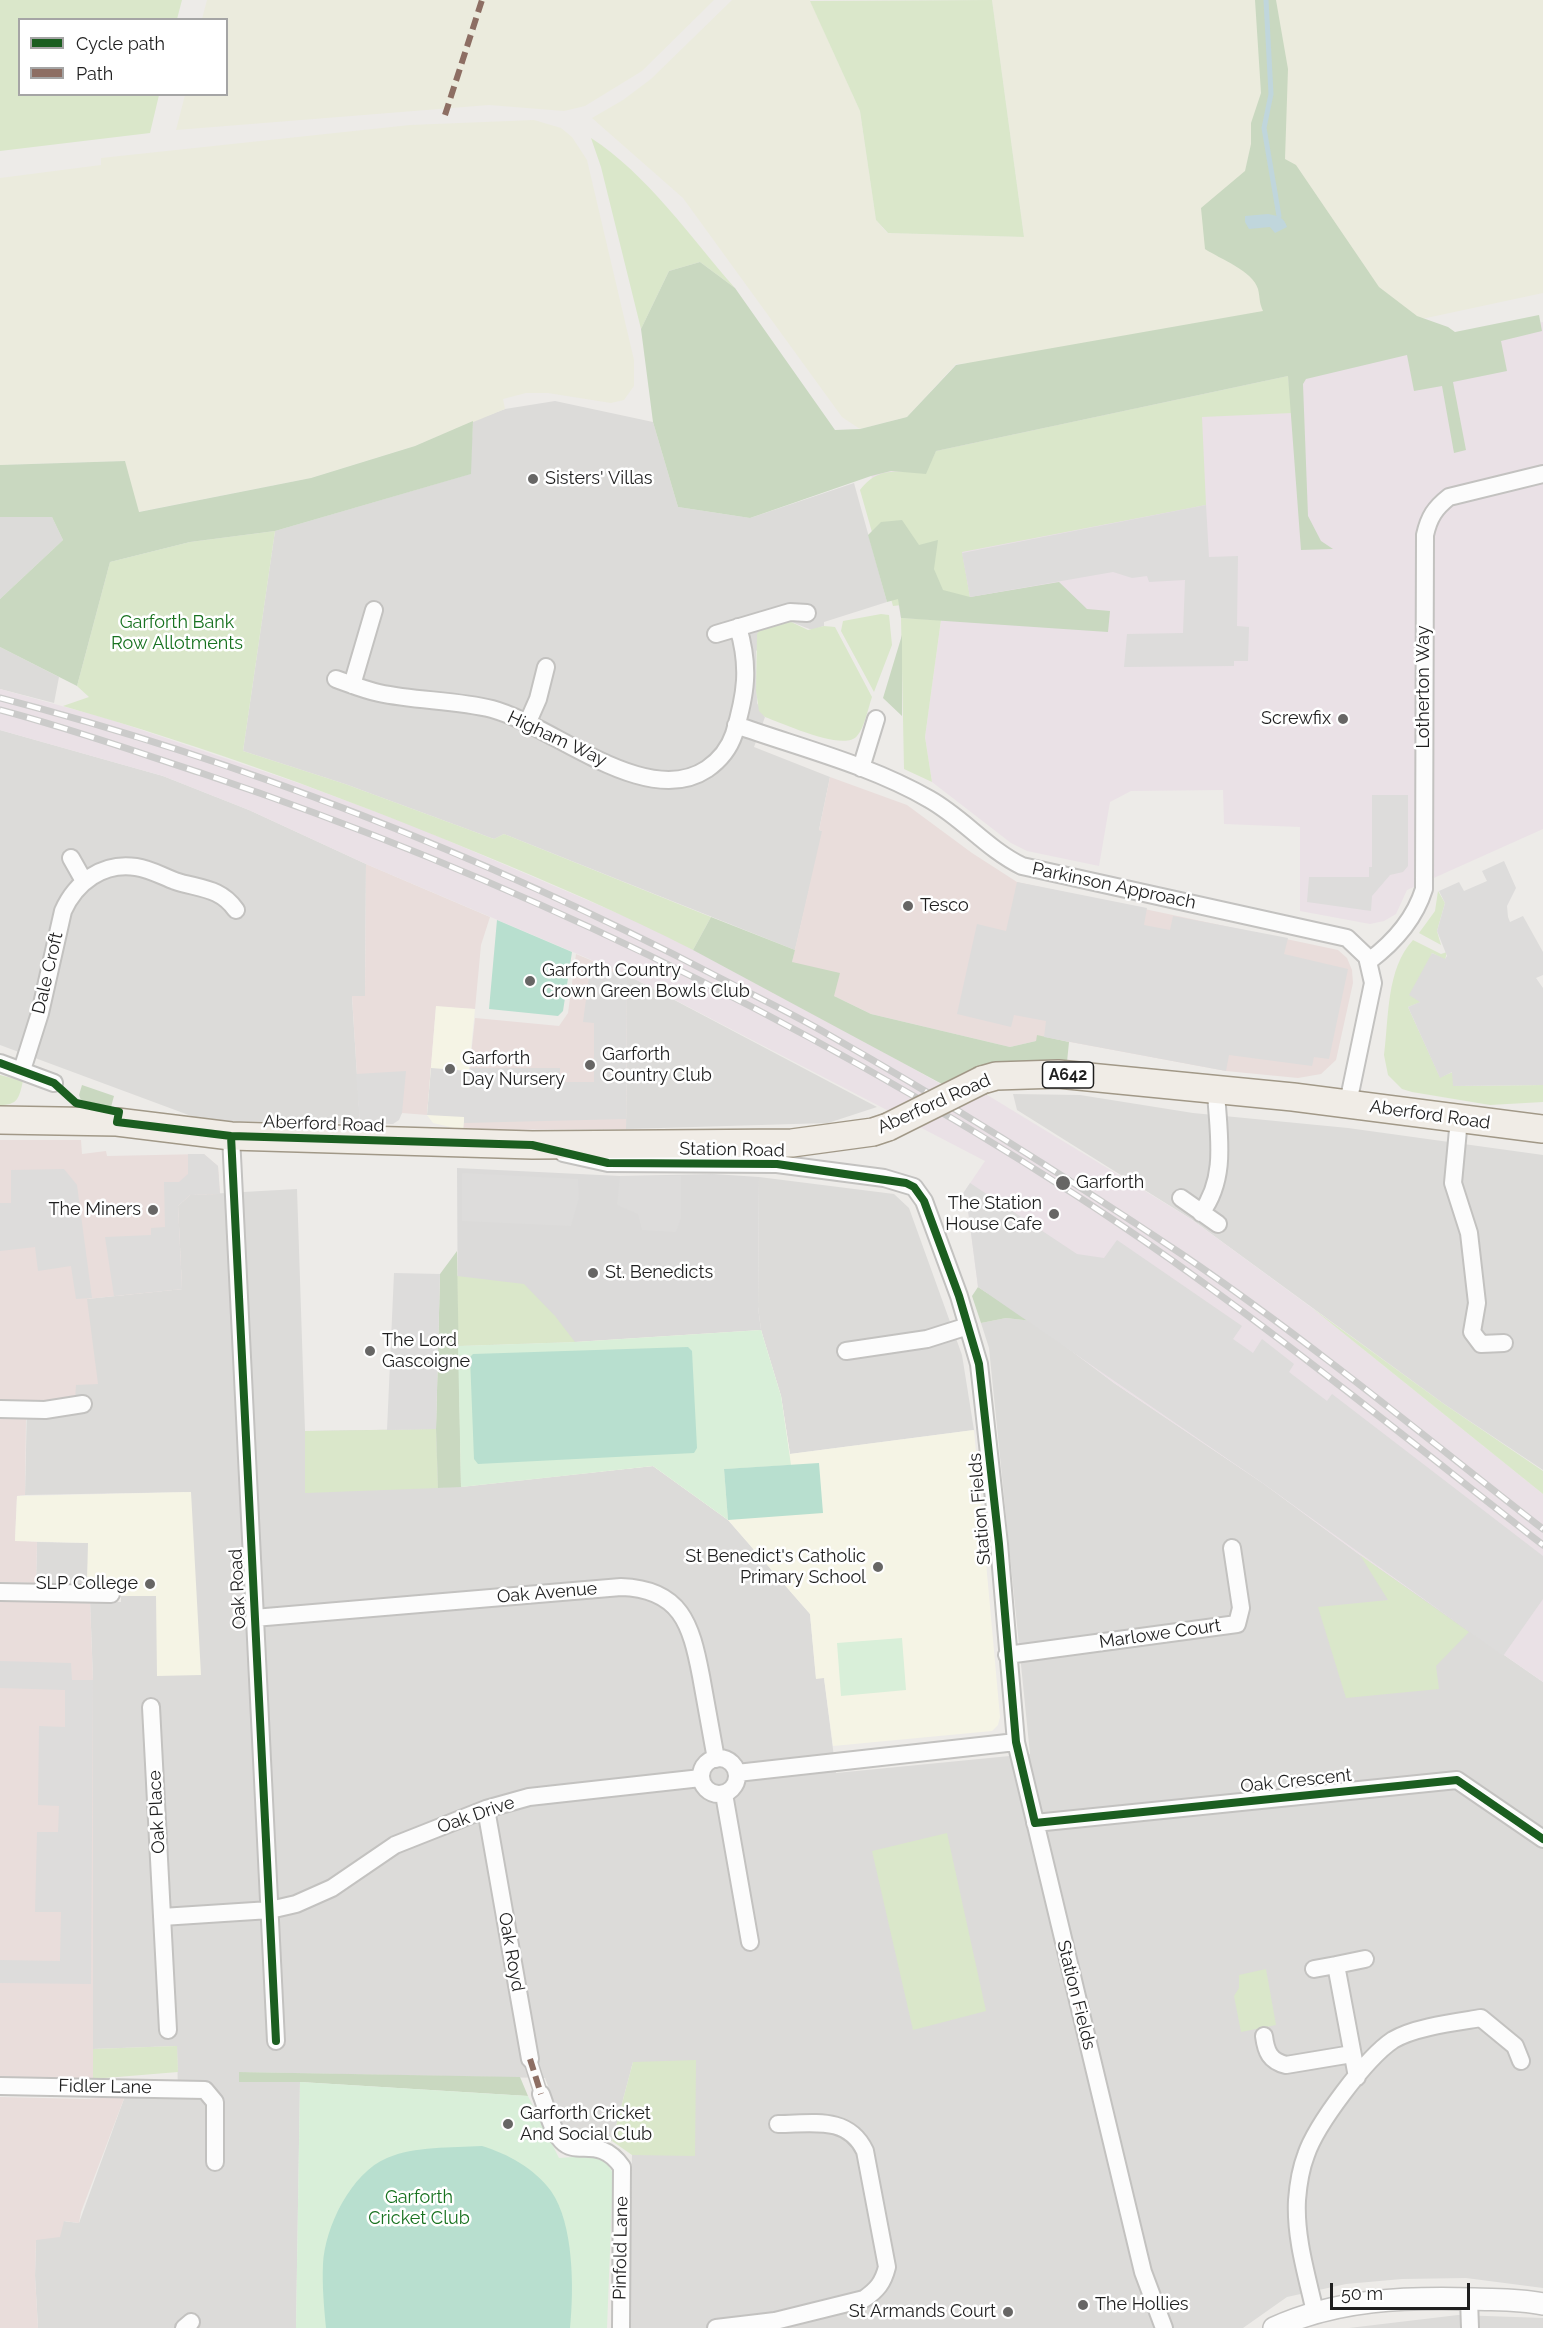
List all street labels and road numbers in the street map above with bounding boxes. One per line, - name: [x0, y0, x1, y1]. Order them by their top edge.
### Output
- street label: Lotherton Way: [1413, 625, 1435, 749]
- street label: Higham Way: [504, 707, 610, 771]
- street label: Parkinson Approach: [1030, 858, 1198, 914]
- street label: Dale Croft: [28, 930, 68, 1016]
- road number: A642: [1042, 1062, 1094, 1088]
- street label: Aberford Road: [874, 1069, 994, 1139]
- street label: Aberford Road: [1368, 1096, 1492, 1134]
- street label: Aberford Road: [263, 1111, 385, 1137]
- street label: Station Road: [679, 1138, 785, 1162]
- street label: Station Fields: [964, 1452, 996, 1566]
- street label: Oak Road: [225, 1548, 251, 1630]
- street label: Oak Avenue: [496, 1578, 598, 1608]
- street label: Marlowe Court: [1098, 1615, 1222, 1653]
- street label: Oak Crescent: [1239, 1764, 1353, 1798]
- street label: Oak Place: [144, 1770, 170, 1854]
- street label: Oak Drive: [435, 1792, 517, 1838]
- street label: Oak Royd: [493, 1911, 529, 1993]
- street label: Station Fields: [1052, 1938, 1100, 2052]
- street label: Fidler Lane: [58, 2075, 152, 2099]
- street label: Pinfold Lane: [609, 2196, 633, 2300]

